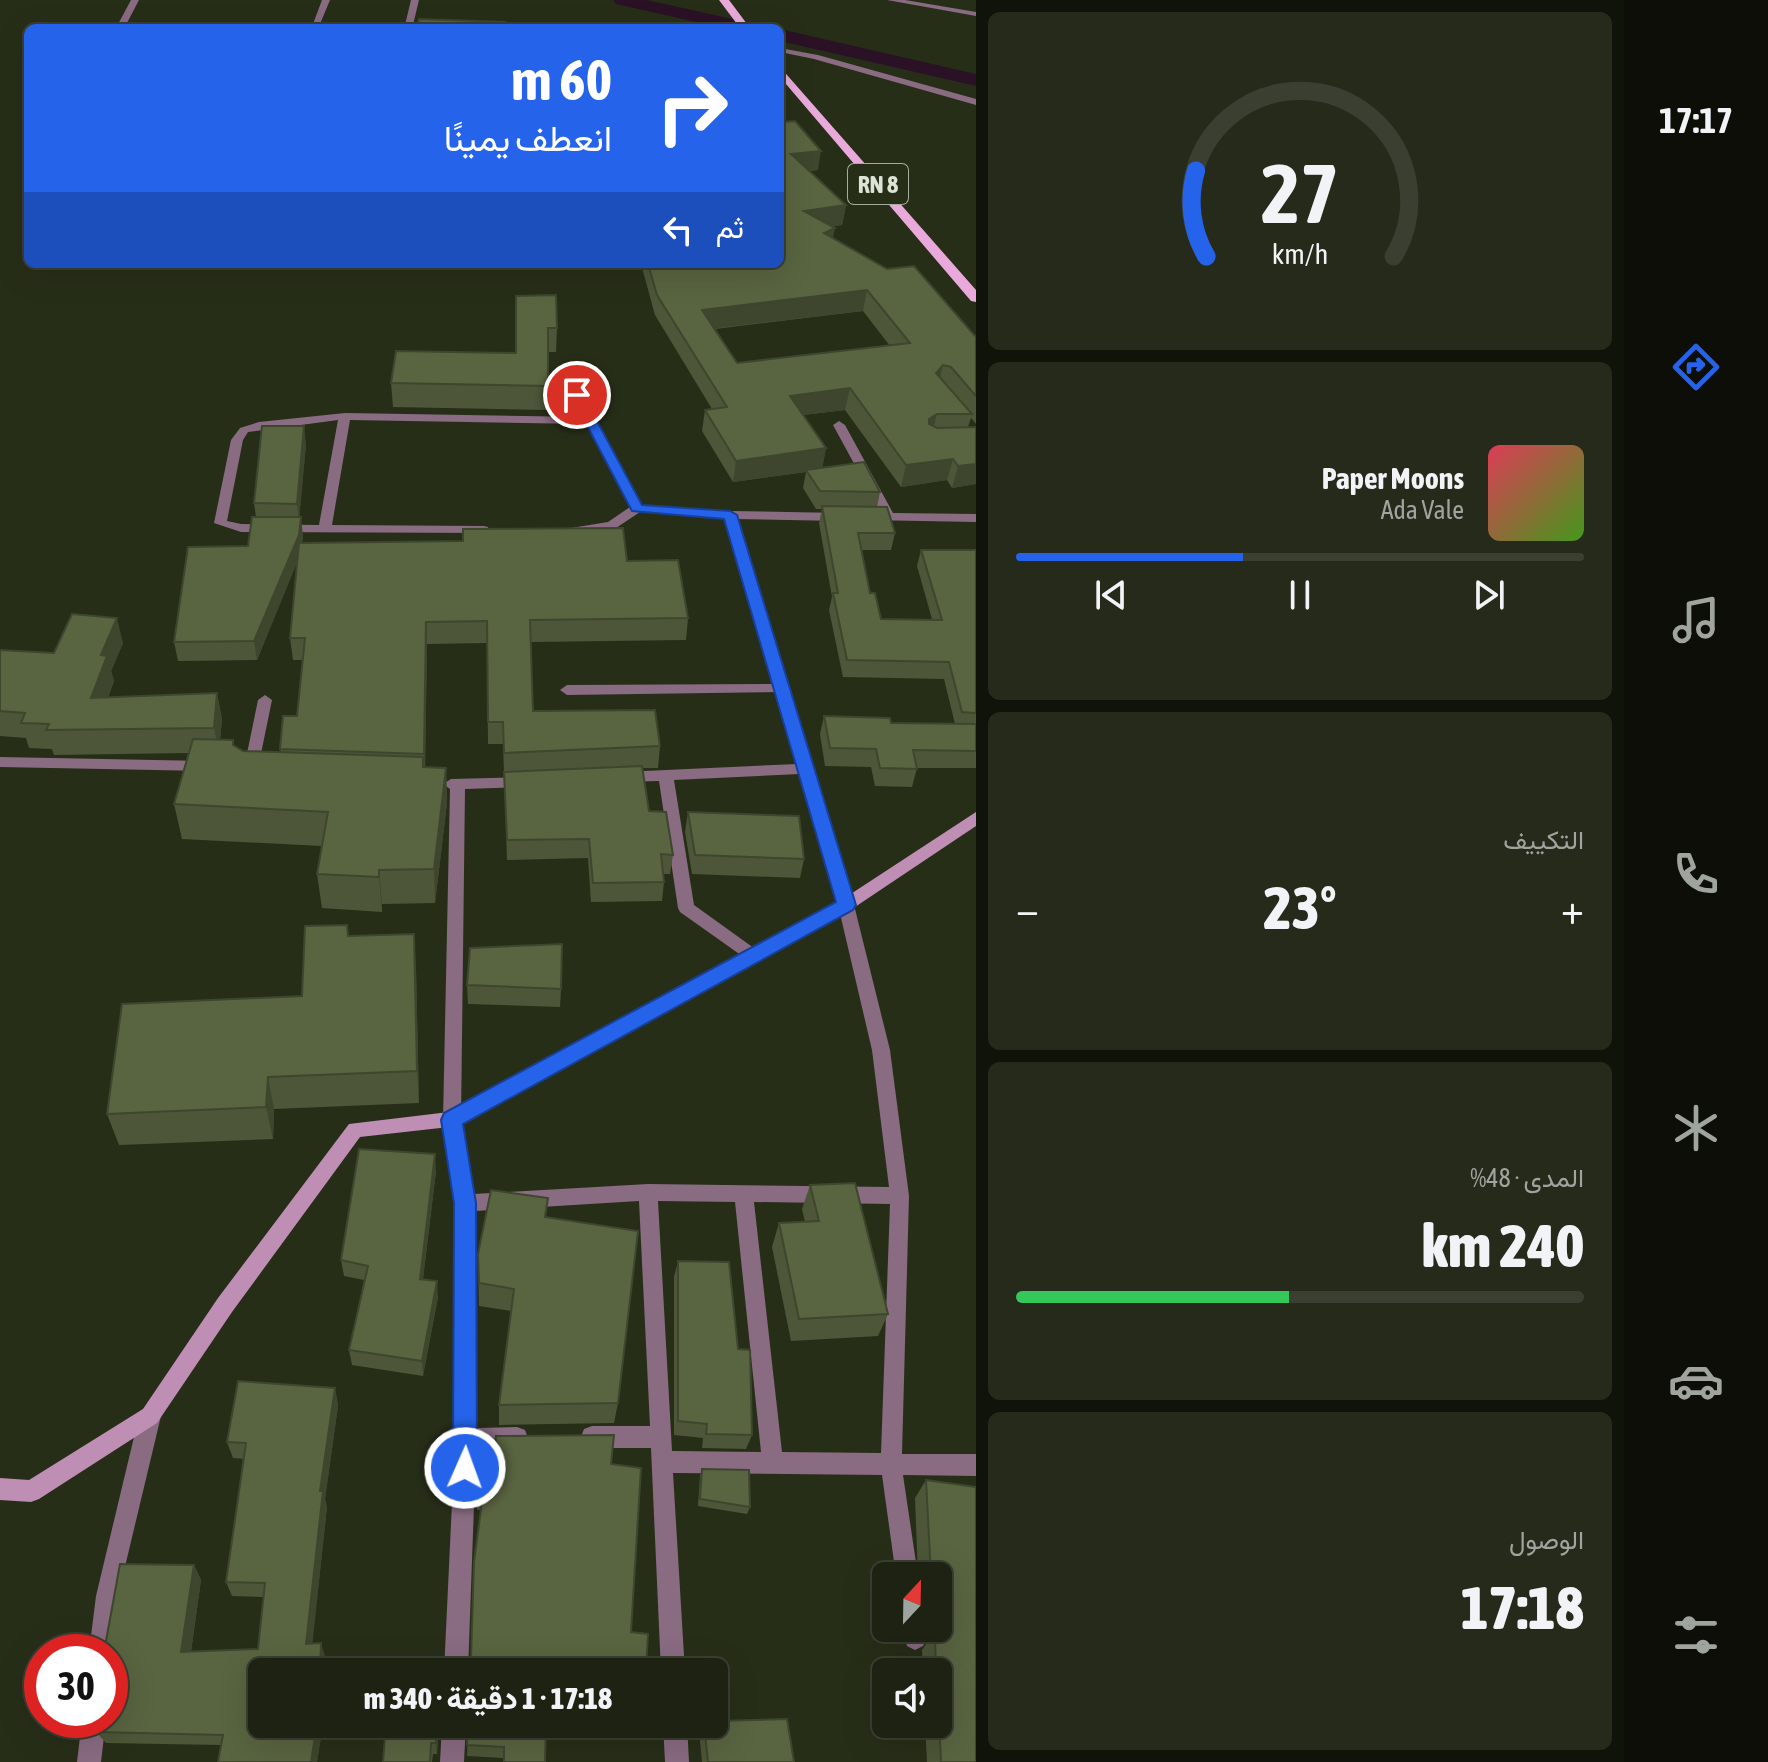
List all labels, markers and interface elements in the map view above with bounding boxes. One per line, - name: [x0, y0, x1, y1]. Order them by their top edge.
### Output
- text: 60 m: [511, 48, 612, 112]
- icon: right: [640, 56, 744, 160]
- text: 17:17: [1659, 99, 1733, 141]
- text: انعطف يمينًا: [444, 117, 612, 159]
- text: 27: [1261, 145, 1339, 241]
- road number: RN 8: [848, 164, 908, 204]
- icon: left: [656, 208, 700, 252]
- text: ثم: [716, 210, 744, 244]
- text: km/h: [1272, 237, 1328, 270]
- icon: directions: [1668, 339, 1724, 395]
- pin: [543, 361, 611, 429]
- icon: arrive: [555, 373, 599, 417]
- text: Paper Moons: [1322, 461, 1464, 495]
- text: Ada Vale: [1381, 495, 1464, 525]
- icon: previous: [1089, 573, 1133, 617]
- icon: pause: [1278, 573, 1322, 617]
- icon: next: [1467, 573, 1511, 617]
- icon: music: [1668, 592, 1724, 648]
- text: التكييف: [1503, 825, 1584, 855]
- icon: phone: [1668, 846, 1724, 902]
- text: 23°: [1264, 873, 1336, 942]
- text: −: [1016, 883, 1039, 933]
- text: +: [1561, 883, 1584, 933]
- icon: climate: [1668, 1100, 1724, 1156]
- text: المدى · 48%: [1470, 1163, 1584, 1193]
- text: 240 km: [1422, 1211, 1584, 1280]
- icon: car: [1668, 1353, 1724, 1409]
- position arrow: [423, 1426, 507, 1510]
- text: الوصول: [1509, 1525, 1584, 1555]
- north arrow: [872, 1562, 952, 1642]
- map controls: [872, 1562, 952, 1738]
- text: 17:18: [1461, 1573, 1584, 1642]
- icon: filters: [1668, 1607, 1724, 1663]
- speed limit sign: 30: [24, 1634, 128, 1738]
- button: sound: [872, 1658, 952, 1738]
- text: 17:18 · 1 دقيقة · 340 m: [364, 1681, 612, 1715]

